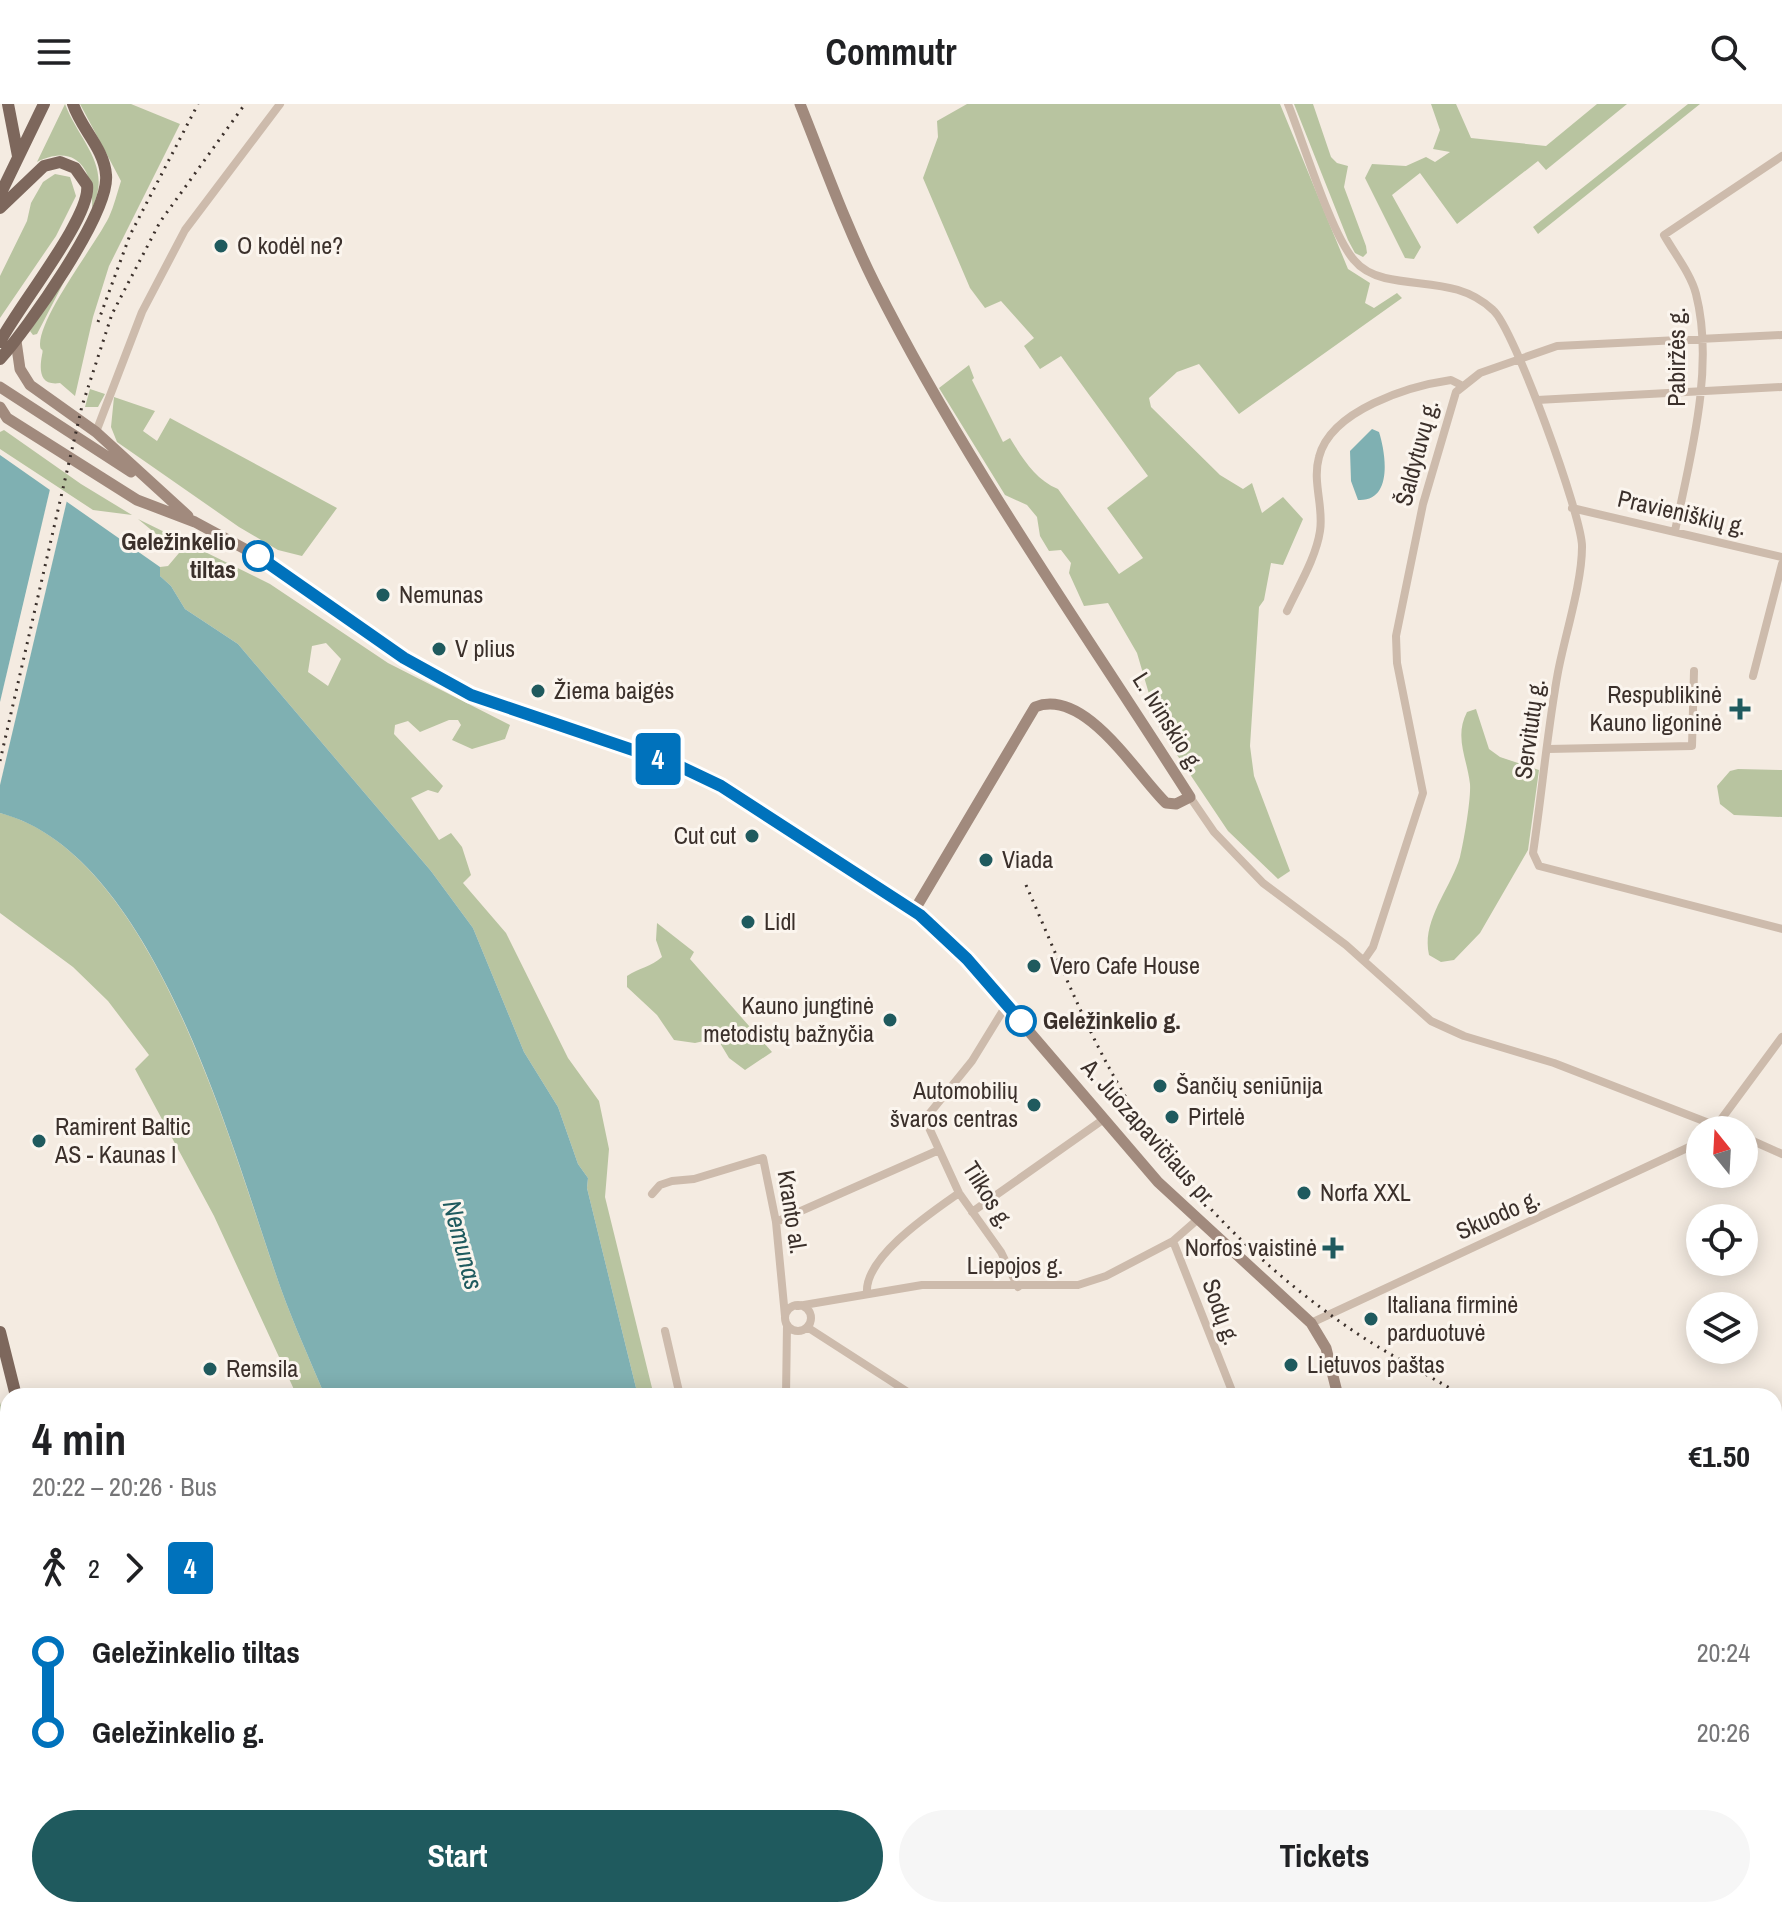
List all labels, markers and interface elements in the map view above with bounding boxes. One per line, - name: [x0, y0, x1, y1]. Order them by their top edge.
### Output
- text: Commutr: [825, 28, 957, 76]
- icon: menu: [32, 30, 76, 74]
- icon: search: [1706, 30, 1750, 74]
- place label: O kodėl ne?: [237, 229, 343, 261]
- marker: O kodėl ne?: [212, 237, 230, 255]
- street label: Pabiržės g.: [1660, 307, 1692, 407]
- street label: Šaldytuvų g.: [1387, 396, 1446, 509]
- street label: Pravieniškių g.: [1615, 482, 1750, 542]
- place label: Geležinkelio tiltas: [121, 525, 236, 585]
- marker: Geležinkelio tiltas: [243, 541, 273, 571]
- place label: Nemunas: [399, 578, 483, 610]
- marker: Nemunas: [374, 586, 392, 604]
- place label: V plius: [455, 632, 515, 664]
- marker: V plius: [430, 640, 448, 658]
- street label: L. Ivinskio g.: [1126, 666, 1212, 777]
- place label: Žiema baigės: [554, 674, 674, 706]
- street label: Servitutų g.: [1506, 677, 1552, 781]
- place label: Respublikinė Kauno ligoninė: [1590, 678, 1722, 738]
- marker: Žiema baigės: [529, 682, 547, 700]
- marker: Respublikinė Kauno ligoninė: [1729, 698, 1751, 720]
- line badge: 4: [632, 733, 684, 785]
- text: 4: [652, 740, 664, 778]
- place label: Cut cut: [674, 819, 737, 851]
- marker: Cut cut: [743, 827, 761, 845]
- place label: Viada: [1002, 843, 1053, 875]
- marker: Viada: [977, 851, 995, 869]
- place label: Lidl: [764, 905, 796, 937]
- marker: Lidl: [739, 913, 757, 931]
- place label: Vero Cafe House: [1050, 949, 1200, 981]
- marker: Vero Cafe House: [1025, 957, 1043, 975]
- place label: Kauno jungtinė metodistų bažnyčia: [703, 989, 874, 1049]
- place label: Geležinkelio g.: [1043, 1004, 1181, 1036]
- marker: Geležinkelio g.: [1006, 1006, 1036, 1036]
- marker: Kauno jungtinė metodistų bažnyčia: [881, 1011, 899, 1029]
- street label: A. Juozapavičiaus pr.: [1074, 1051, 1225, 1213]
- place label: Šančių seniūnija: [1176, 1069, 1323, 1101]
- place label: Automobilių švaros centras: [890, 1074, 1018, 1134]
- marker: Šančių seniūnija: [1151, 1077, 1169, 1095]
- marker: Automobilių švaros centras: [1025, 1096, 1043, 1114]
- place label: Pirtelė: [1188, 1100, 1245, 1132]
- marker: Pirtelė: [1163, 1108, 1181, 1126]
- place label: Ramirent Baltic AS - Kaunas I: [54, 1110, 191, 1170]
- north arrow: [1686, 1116, 1758, 1188]
- map controls: [1686, 1116, 1758, 1364]
- marker: Ramirent Baltic AS - Kaunas I: [30, 1132, 48, 1150]
- street label: Tilkos g.: [956, 1155, 1022, 1234]
- street label: Kranto al.: [771, 1168, 815, 1256]
- place label: Norfa XXL: [1320, 1176, 1411, 1208]
- street label: Skuodo g.: [1451, 1181, 1545, 1247]
- marker: Norfa XXL: [1295, 1184, 1313, 1202]
- water label: Nemunas: [435, 1196, 492, 1293]
- button: locate: [1686, 1204, 1758, 1276]
- place label: Norfos vaistinė: [1185, 1231, 1317, 1263]
- marker: Norfos vaistinė: [1324, 1239, 1342, 1257]
- street label: Liepojos g.: [967, 1249, 1063, 1281]
- street label: Sodų g.: [1195, 1274, 1249, 1349]
- place label: Italiana firminė parduotuvė: [1387, 1288, 1518, 1348]
- button: layers: [1686, 1292, 1758, 1364]
- marker: Italiana firminė parduotuvė: [1362, 1310, 1380, 1328]
- place label: Lietuvos paštas: [1307, 1348, 1445, 1380]
- place label: Remsila: [226, 1352, 298, 1384]
- marker: Lietuvos paštas: [1282, 1356, 1300, 1374]
- marker: Remsila: [201, 1360, 219, 1378]
- text: 4 min: [32, 1409, 126, 1469]
- text: €1.50: [1688, 1436, 1750, 1476]
- text: 20:22 – 20:26 · Bus: [32, 1469, 217, 1504]
- icon: walk: [32, 1546, 76, 1590]
- icon: forward: [112, 1546, 156, 1590]
- text: 4: [184, 1549, 197, 1587]
- text: 2: [88, 1551, 100, 1586]
- text: Geležinkelio tiltas: [92, 1632, 300, 1672]
- text: 20:24: [1697, 1635, 1750, 1670]
- text: Geležinkelio g.: [92, 1712, 264, 1752]
- text: 20:26: [1697, 1715, 1750, 1750]
- button: Start: [32, 1810, 883, 1902]
- button: Tickets: [899, 1810, 1750, 1902]

